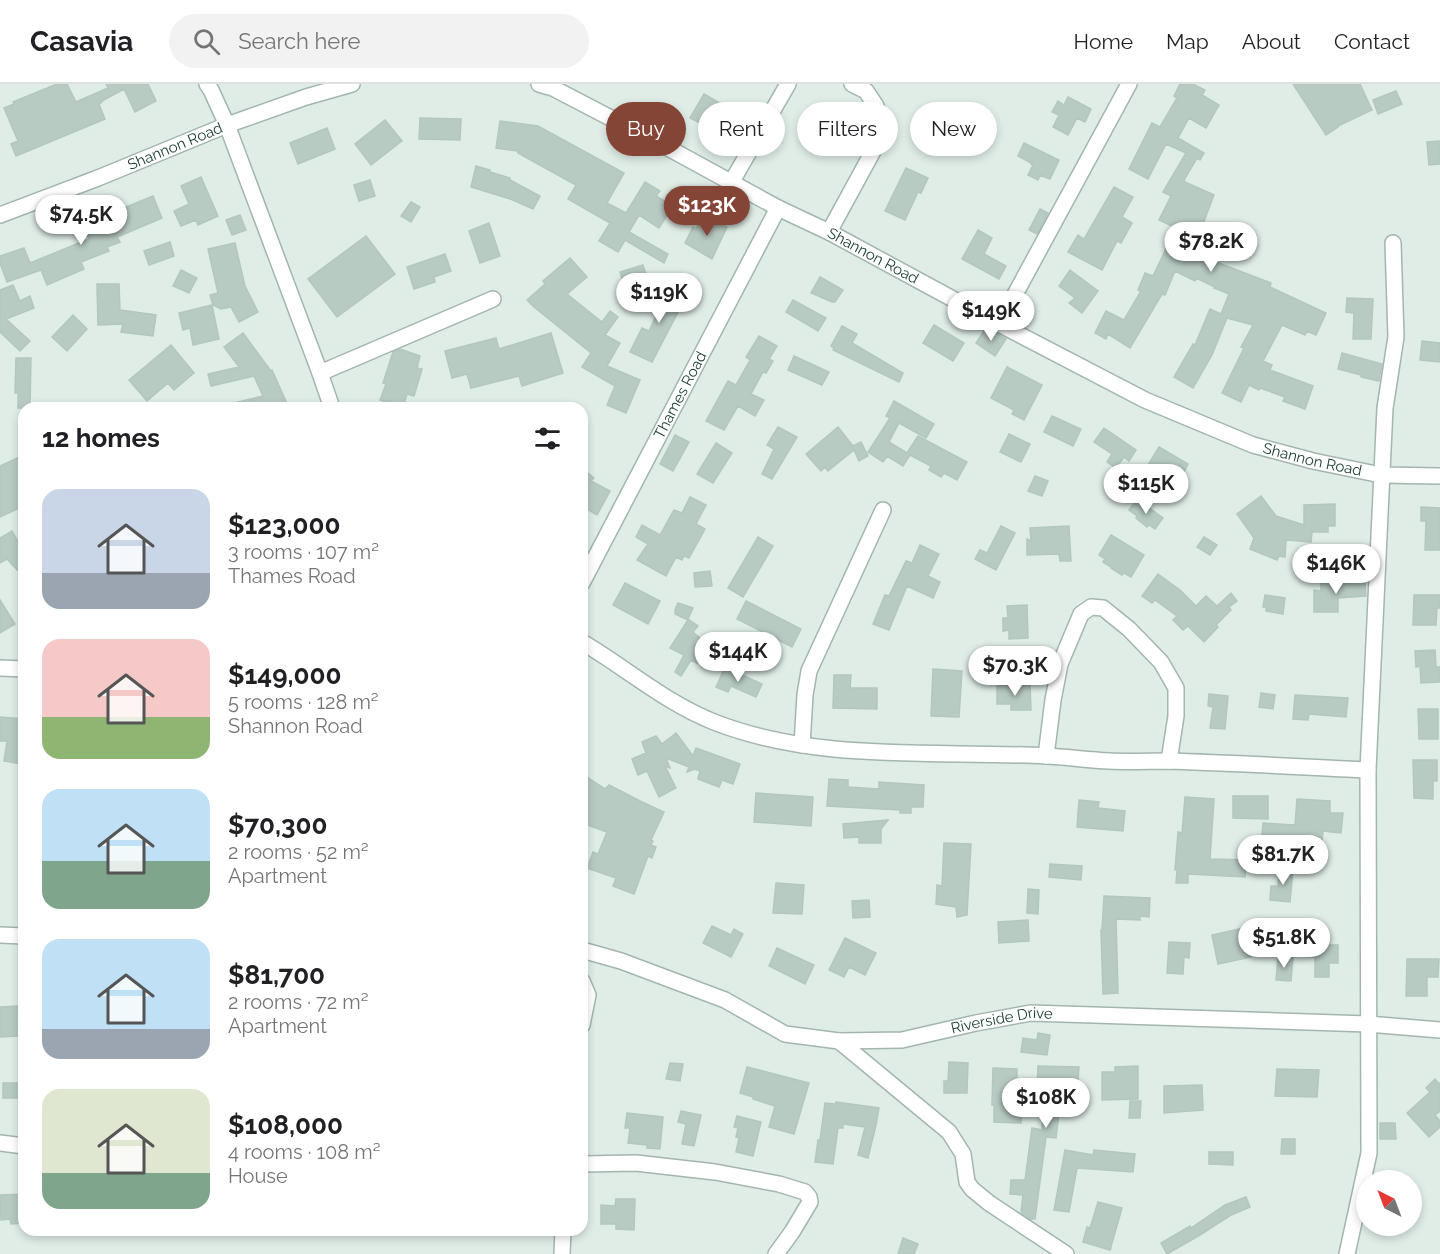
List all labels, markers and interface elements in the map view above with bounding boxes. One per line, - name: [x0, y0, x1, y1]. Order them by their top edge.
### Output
- search box: [169, 14, 589, 68]
- text: Casavia: [30, 25, 133, 58]
- icon: search: [190, 25, 223, 58]
- text: Search here: [238, 28, 360, 54]
- text: Home: [1074, 29, 1133, 54]
- text: Map: [1166, 29, 1209, 54]
- text: About: [1242, 29, 1301, 54]
- text: Contact: [1334, 29, 1410, 54]
- chip: Buy: [606, 102, 686, 156]
- chip: Rent: [698, 102, 785, 156]
- chip: Filters: [797, 102, 898, 156]
- chip: New: [910, 102, 997, 156]
- street label: Shannon Road: [125, 119, 225, 174]
- pin: $123K: [665, 186, 749, 237]
- text: $123K: [678, 193, 736, 217]
- pin: $74.5K: [32, 195, 130, 246]
- text: $74.5K: [49, 202, 113, 226]
- pin: $78.2K: [1162, 222, 1260, 273]
- street label: Shannon Road: [824, 224, 922, 288]
- text: $78.2K: [1178, 229, 1244, 253]
- pin: $119K: [617, 273, 701, 324]
- text: $119K: [630, 280, 688, 304]
- pin: $149K: [949, 291, 1033, 342]
- text: $149K: [961, 298, 1021, 322]
- street label: Thames Road: [650, 348, 710, 442]
- icon: filters: [531, 422, 564, 455]
- text: 12 homes: [42, 423, 160, 453]
- street label: Shannon Road: [1261, 439, 1363, 480]
- pin: $115K: [1104, 464, 1188, 515]
- text: $115K: [1118, 471, 1174, 495]
- text: $123,000: [228, 510, 340, 540]
- icon: home: [90, 513, 162, 585]
- text: 3 rooms · 107 m²: [228, 540, 379, 564]
- pin: $146K: [1294, 544, 1378, 595]
- text: $146K: [1306, 551, 1366, 575]
- text: Thames Road: [228, 564, 356, 588]
- pin: $144K: [696, 632, 780, 683]
- text: $144K: [709, 639, 767, 663]
- pin: $70.3K: [966, 646, 1064, 697]
- text: $70.3K: [982, 653, 1048, 677]
- text: $149,000: [228, 660, 341, 690]
- icon: home: [90, 663, 162, 735]
- text: 5 rooms · 128 m²: [228, 690, 379, 714]
- text: Shannon Road: [228, 714, 363, 738]
- text: $70,300: [228, 810, 328, 840]
- icon: home: [90, 813, 162, 885]
- pin: $81.7K: [1234, 835, 1332, 886]
- text: 2 rooms · 52 m²: [228, 840, 369, 864]
- text: $81.7K: [1251, 842, 1315, 866]
- text: Apartment: [228, 864, 327, 888]
- pin: $51.8K: [1235, 918, 1333, 969]
- text: $51.8K: [1252, 925, 1316, 949]
- text: $81,700: [228, 960, 325, 990]
- icon: home: [90, 963, 162, 1035]
- text: 2 rooms · 72 m²: [228, 990, 368, 1014]
- street label: Riverside Drive: [949, 1004, 1053, 1037]
- text: Apartment: [228, 1014, 327, 1038]
- pin: $108K: [1004, 1078, 1088, 1129]
- text: $108K: [1016, 1085, 1076, 1109]
- text: $108,000: [228, 1110, 343, 1140]
- icon: home: [90, 1113, 162, 1185]
- text: 4 rooms · 108 m²: [228, 1140, 380, 1164]
- text: House: [228, 1164, 288, 1188]
- north arrow: [1356, 1170, 1422, 1236]
- map controls: [1356, 1170, 1422, 1236]

